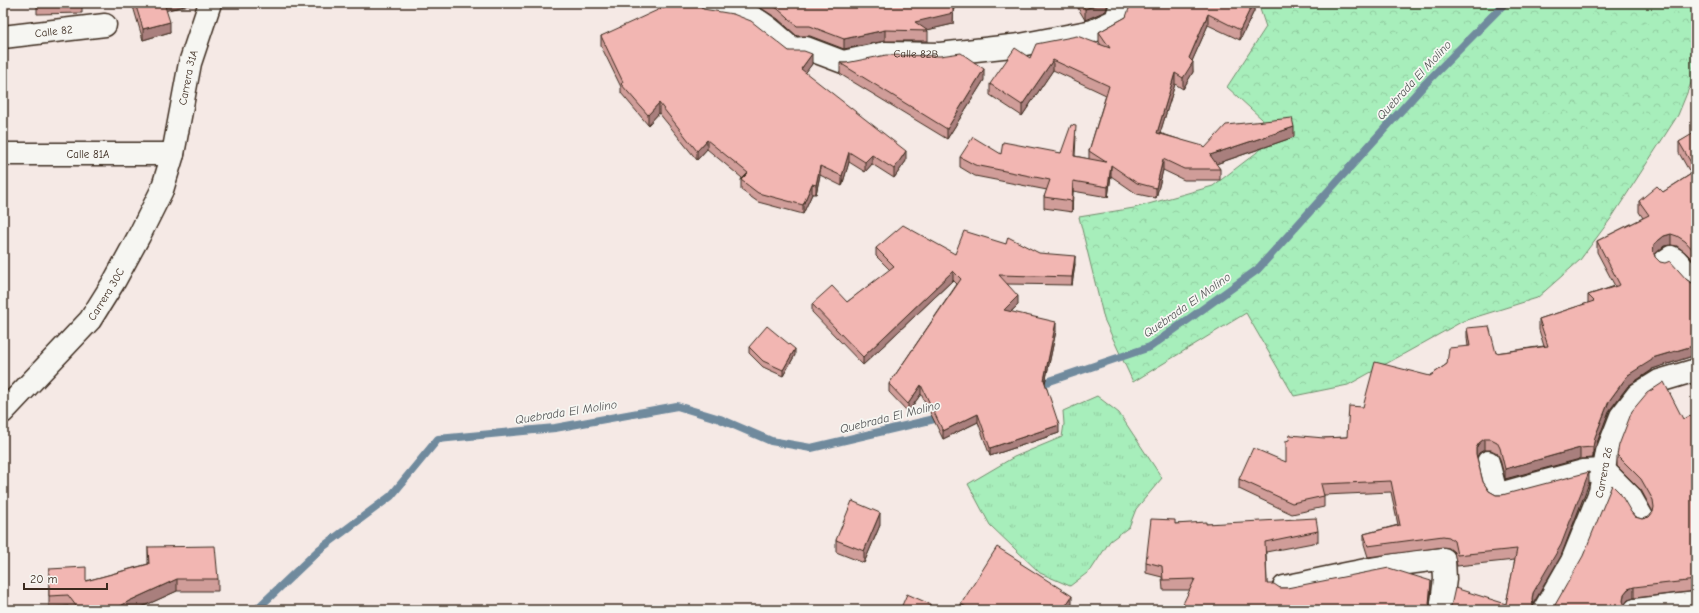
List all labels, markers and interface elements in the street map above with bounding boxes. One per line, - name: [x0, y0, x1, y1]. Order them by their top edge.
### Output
- street label: Calle 82: [34, 22, 73, 40]
- water label: Quebrada El Molino: [1374, 38, 1454, 122]
- street label: Carrera 31A: [176, 47, 201, 106]
- street label: Calle 82B: [894, 47, 939, 60]
- street label: Calle 81A: [67, 148, 110, 161]
- street label: Carrera 30C: [85, 265, 127, 323]
- water label: Quebrada El Molino: [1141, 270, 1233, 340]
- water label: Quebrada El Molino: [514, 397, 618, 427]
- water label: Quebrada El Molino: [838, 398, 942, 436]
- street label: Carrera 26: [1592, 445, 1615, 500]
- scale bar: [24, 565, 107, 591]
- text: 20 m: [30, 572, 58, 586]

